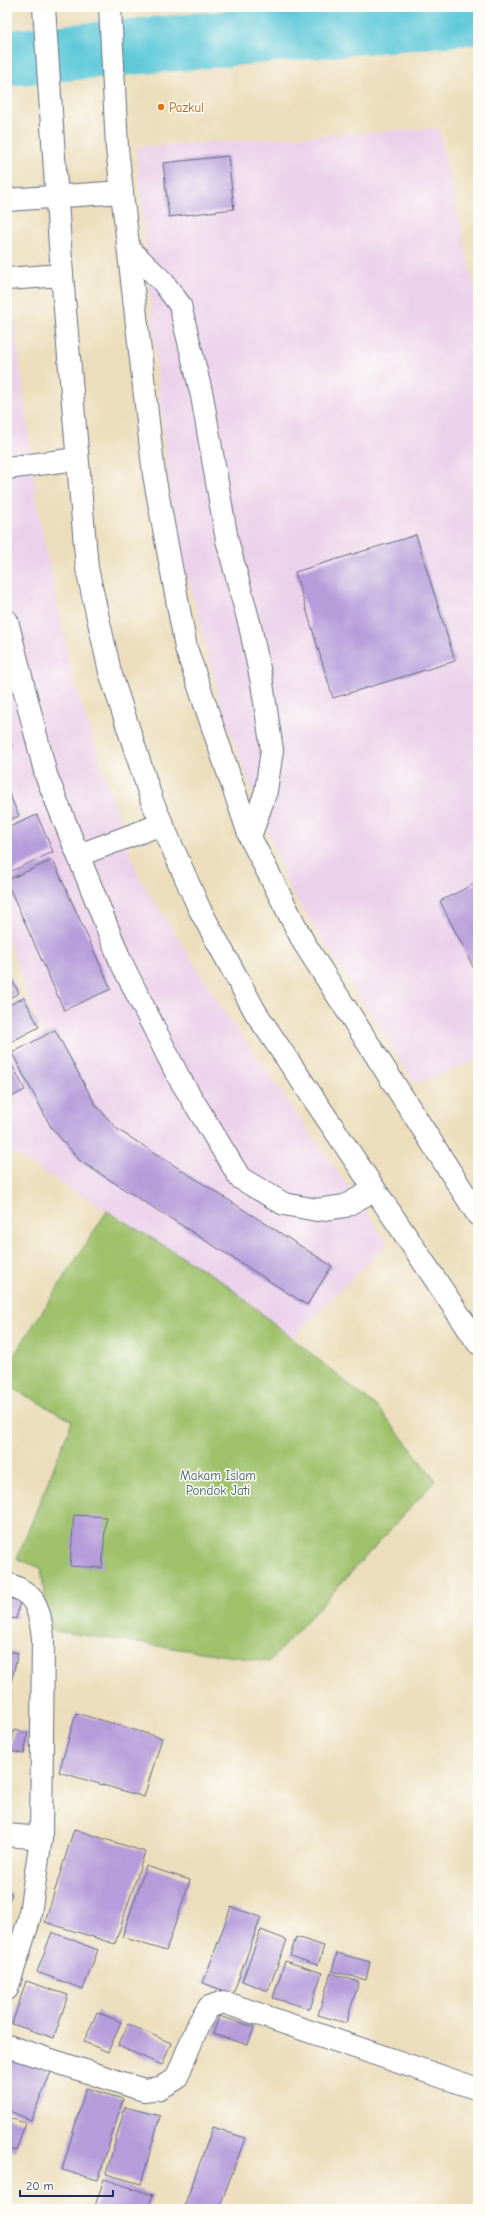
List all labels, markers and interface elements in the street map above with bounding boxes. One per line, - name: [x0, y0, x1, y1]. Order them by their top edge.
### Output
- place label: Pazkul: [169, 100, 204, 115]
- marker: Pazkul: [156, 102, 166, 112]
- park label: Makam Islam Pondok Jati: [180, 1468, 256, 1498]
- scale bar: [20, 2172, 113, 2198]
- text: 20 m: [26, 2179, 54, 2193]

